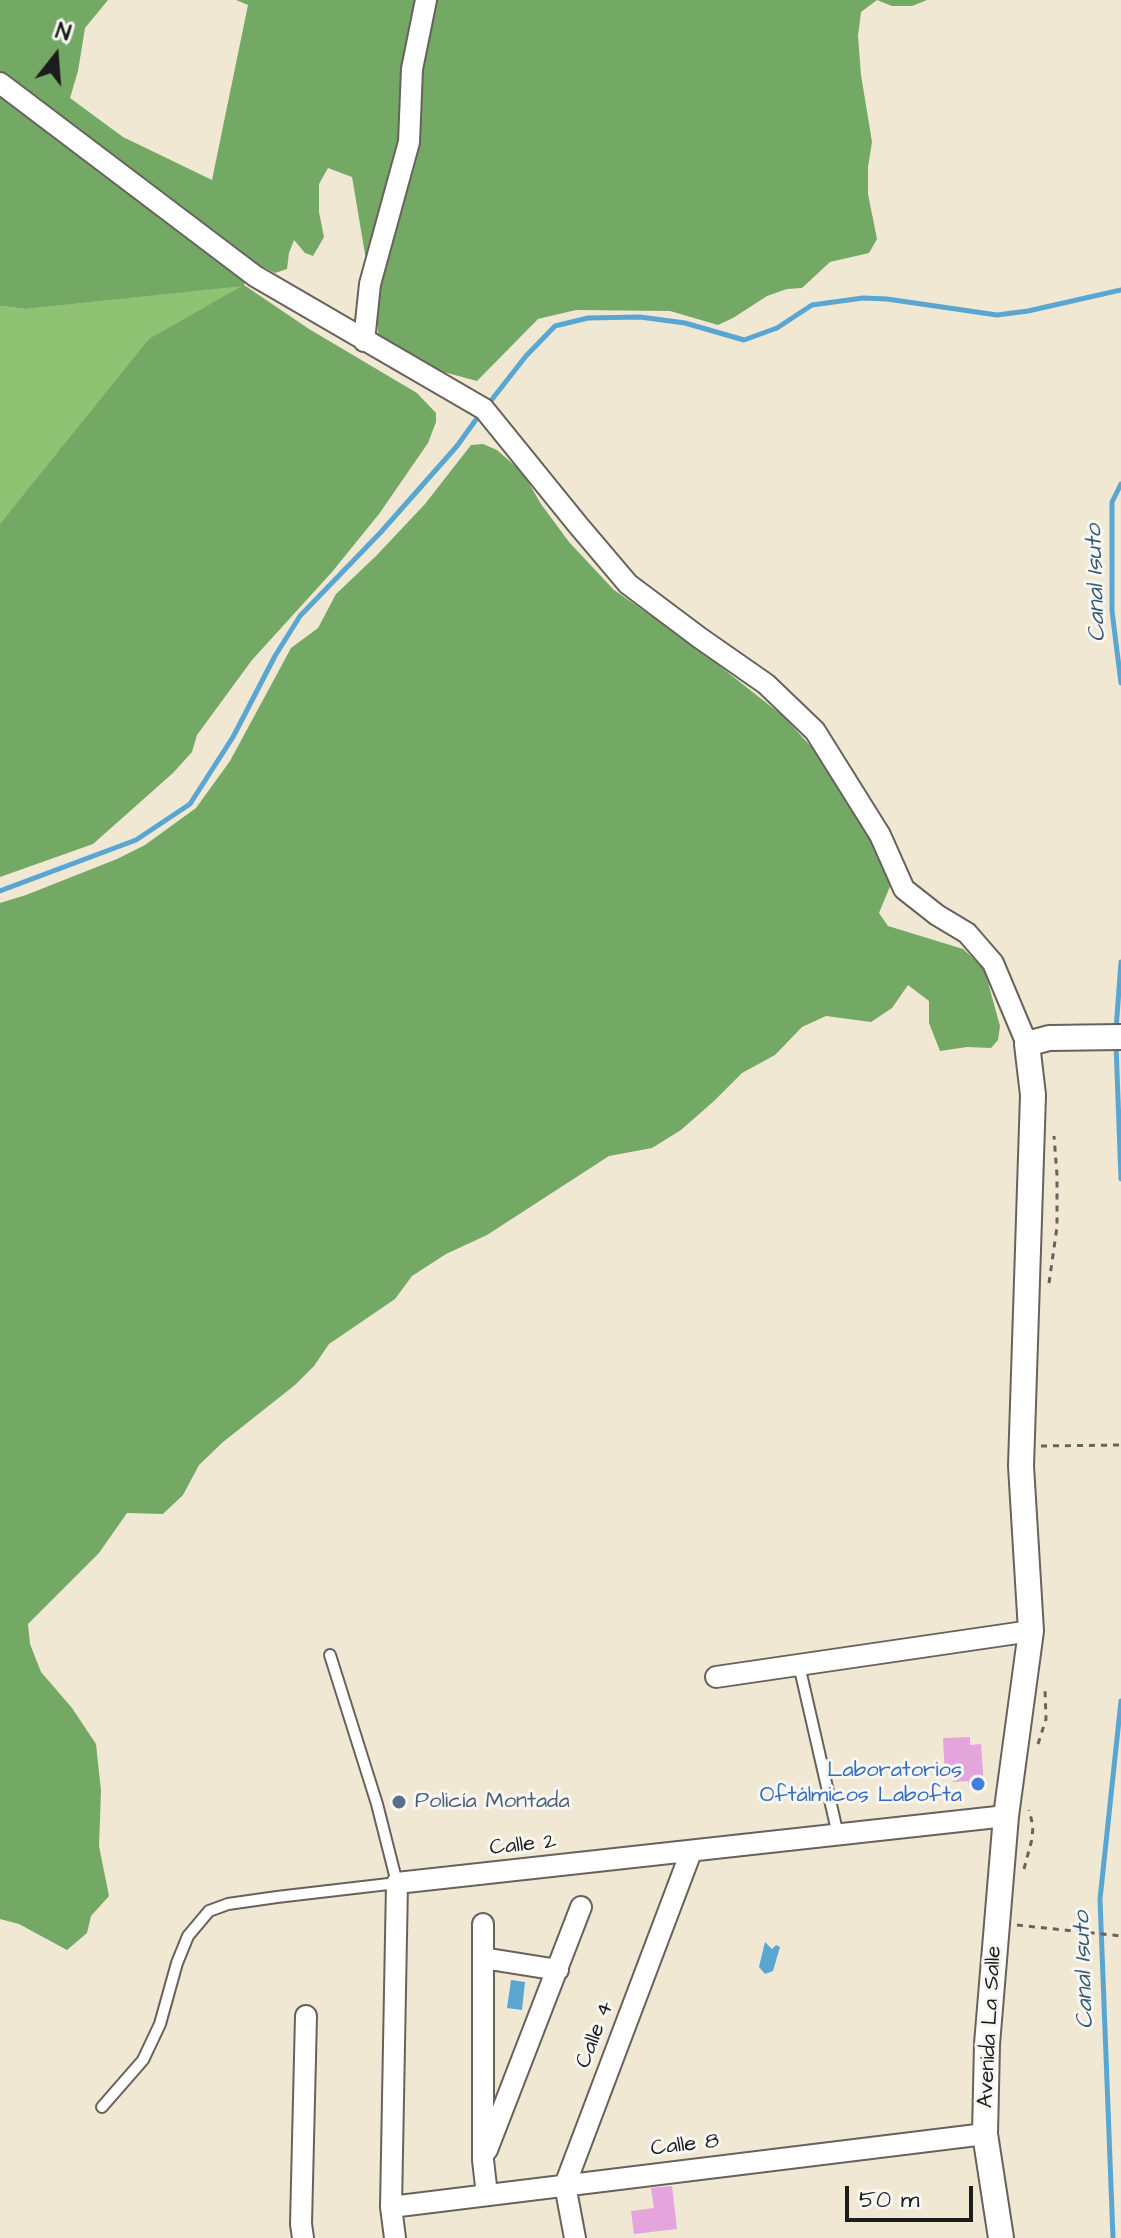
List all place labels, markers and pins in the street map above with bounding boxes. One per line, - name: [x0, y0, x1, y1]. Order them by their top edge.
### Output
- place label: Laboratorios Oftálmicos Labofta: [760, 1758, 962, 1810]
- marker: Laboratorios Oftálmicos Labofta: [969, 1775, 987, 1793]
- place label: Policía Montada: [415, 1789, 570, 1815]
- marker: Policía Montada: [390, 1793, 408, 1811]

